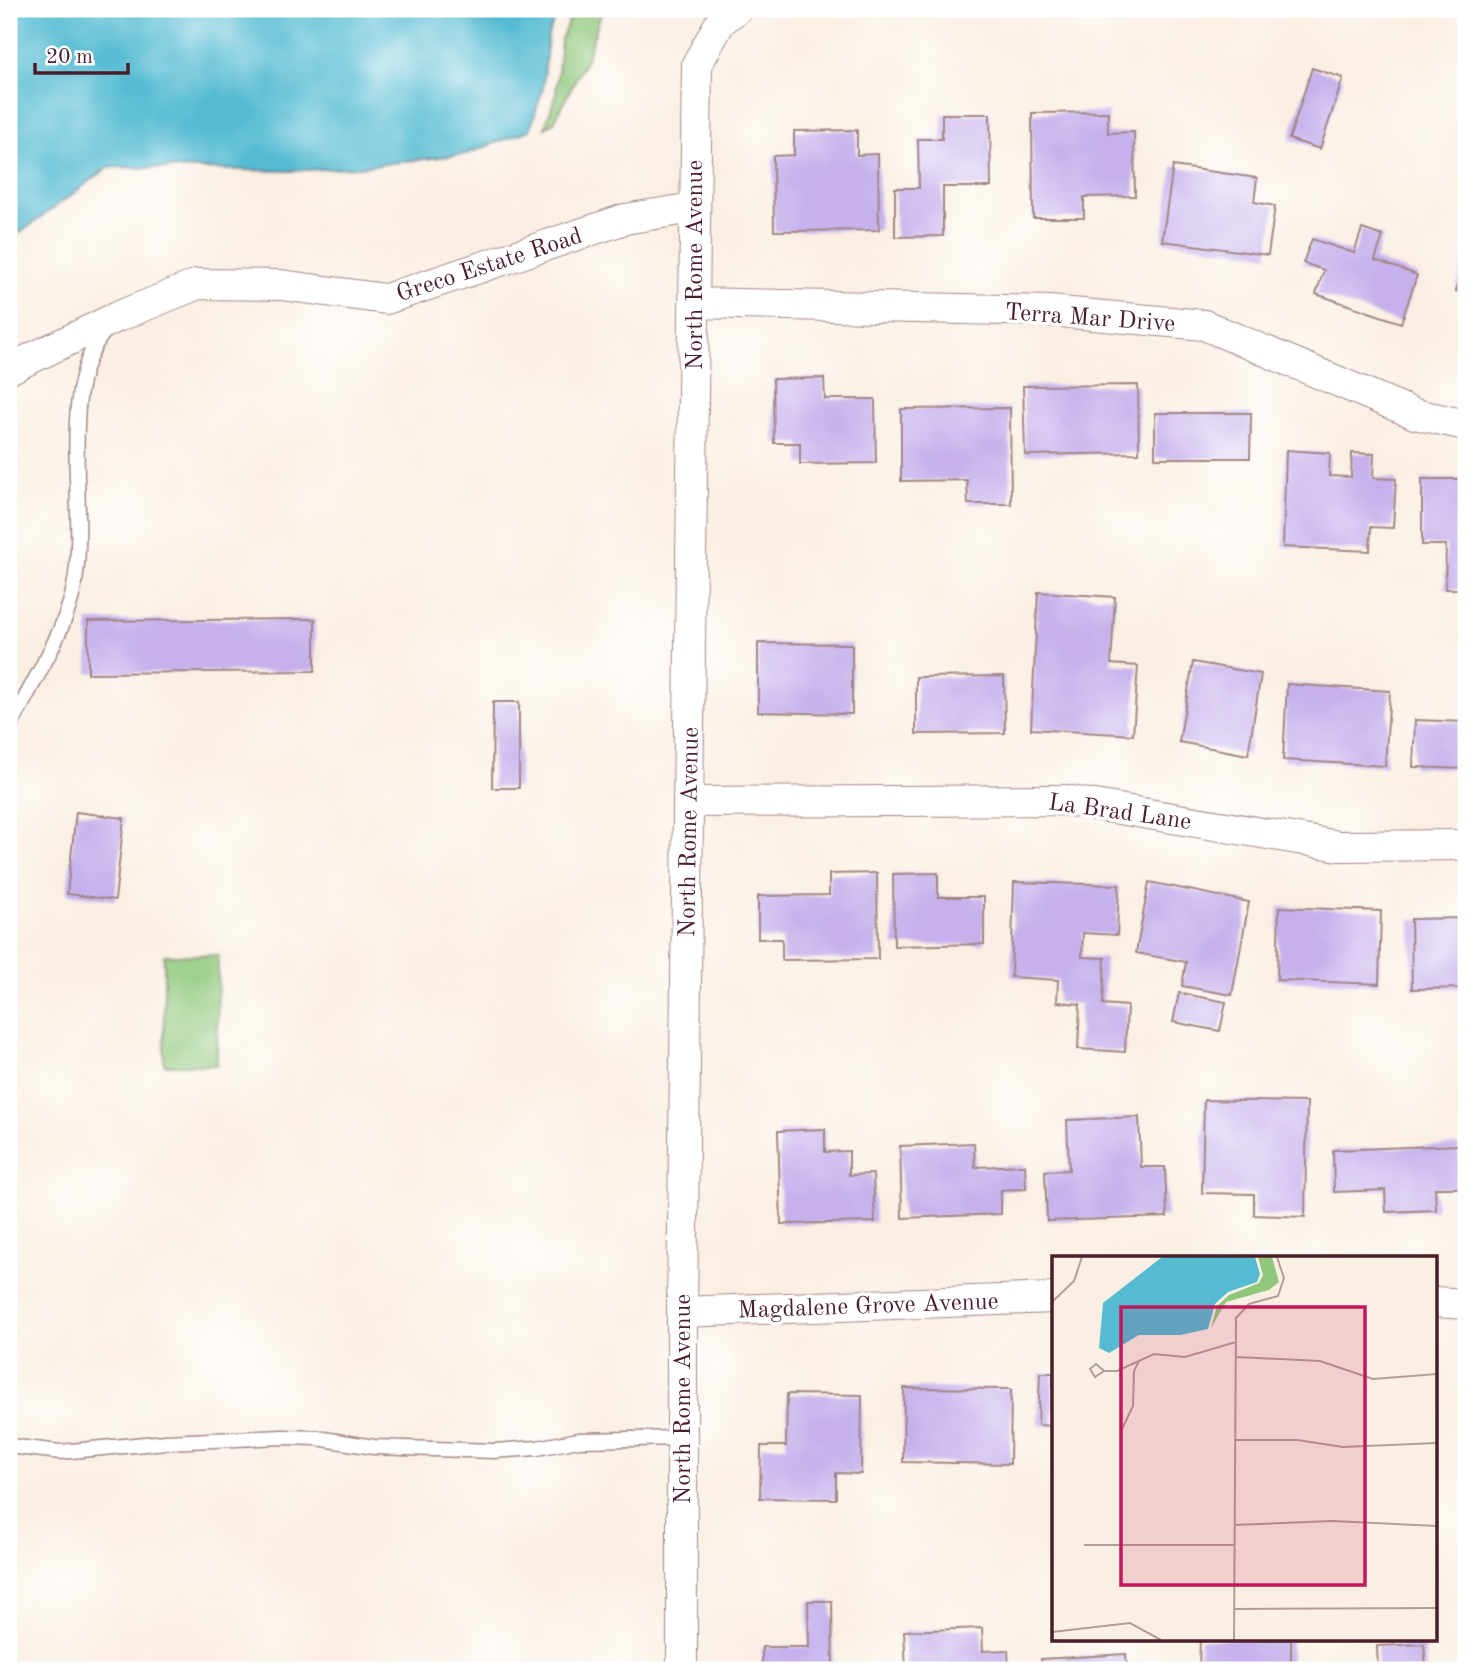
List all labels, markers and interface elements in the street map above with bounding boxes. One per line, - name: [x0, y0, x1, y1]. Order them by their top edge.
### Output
- scale bar: [35, 32, 128, 76]
- text: 20 m: [46, 47, 93, 68]
- street label: North Rome Avenue: [684, 160, 708, 370]
- street label: Greco Estate Road: [394, 224, 586, 307]
- street label: Terra Mar Drive: [1004, 301, 1176, 337]
- street label: North Rome Avenue: [676, 727, 704, 937]
- street label: La Brad Lane: [1047, 791, 1193, 835]
- inset map: [1052, 1256, 1436, 1640]
- street label: Magdalene Grove Avenue: [737, 1290, 999, 1324]
- street label: North Rome Avenue: [672, 1294, 696, 1504]

